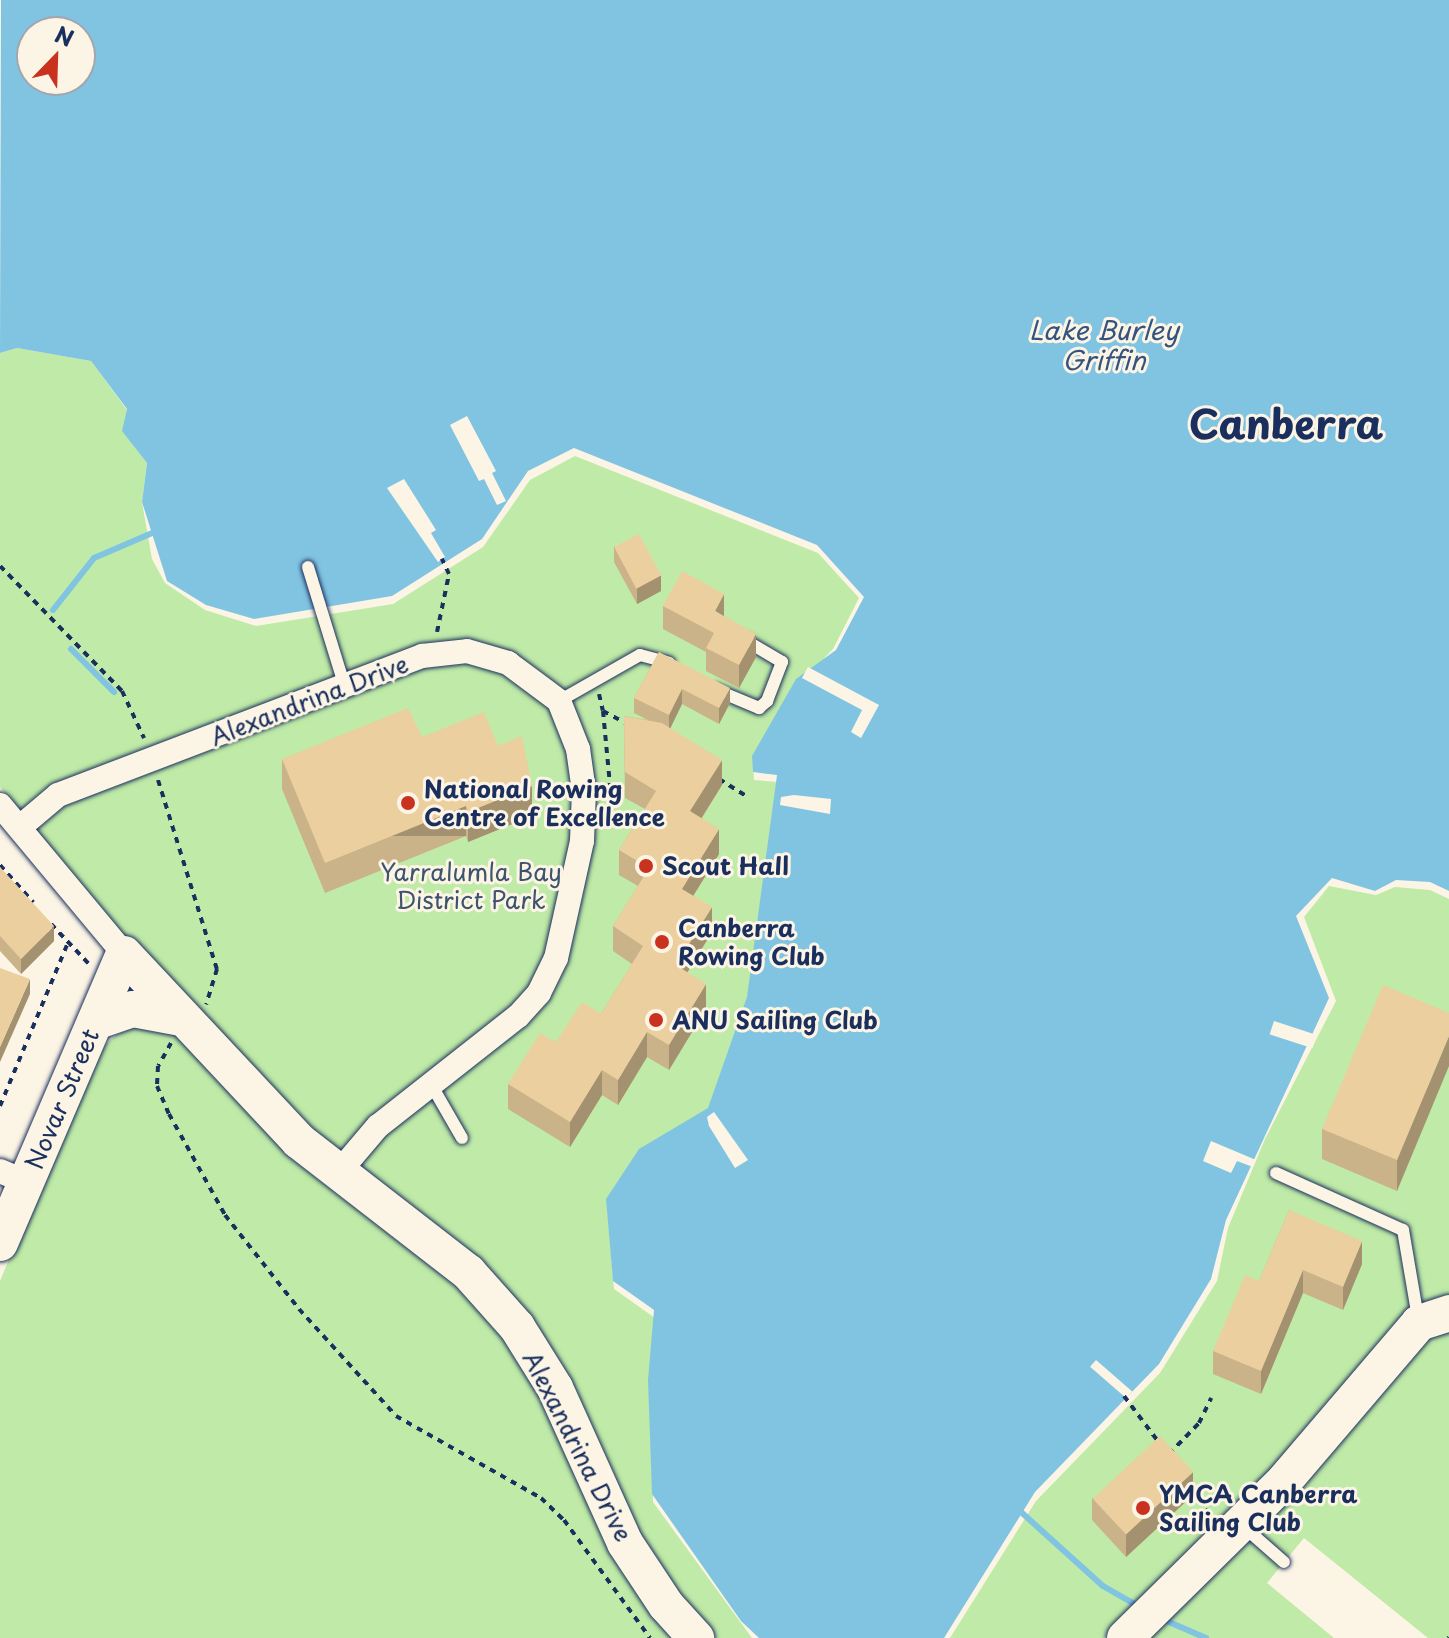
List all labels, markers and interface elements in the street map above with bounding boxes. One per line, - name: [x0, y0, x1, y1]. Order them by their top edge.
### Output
- north arrow: [16, 16, 96, 96]
- text: N: [50, 17, 79, 54]
- water label: Lake Burley Griffin: [1029, 314, 1179, 376]
- district label: Canberra: [1189, 399, 1383, 447]
- street label: Alexandrina Drive: [206, 649, 412, 751]
- place label: National Rowing Centre of Excellence: [424, 775, 667, 831]
- marker: National Rowing Centre of Excellence: [399, 794, 417, 812]
- place label: Scout Hall: [662, 852, 788, 880]
- marker: Scout Hall: [637, 857, 655, 875]
- park label: Yarralumla Bay District Park: [380, 858, 562, 914]
- place label: Canberra Rowing Club: [678, 914, 826, 970]
- marker: Canberra Rowing Club: [653, 933, 671, 951]
- place label: ANU Sailing Club: [672, 1006, 879, 1034]
- marker: ANU Sailing Club: [647, 1011, 665, 1029]
- street label: Novar Street: [19, 1024, 105, 1174]
- street label: Alexandrina Drive: [518, 1346, 638, 1546]
- place label: YMCA Canberra Sailing Club: [1159, 1480, 1357, 1536]
- marker: YMCA Canberra Sailing Club: [1134, 1499, 1152, 1517]

